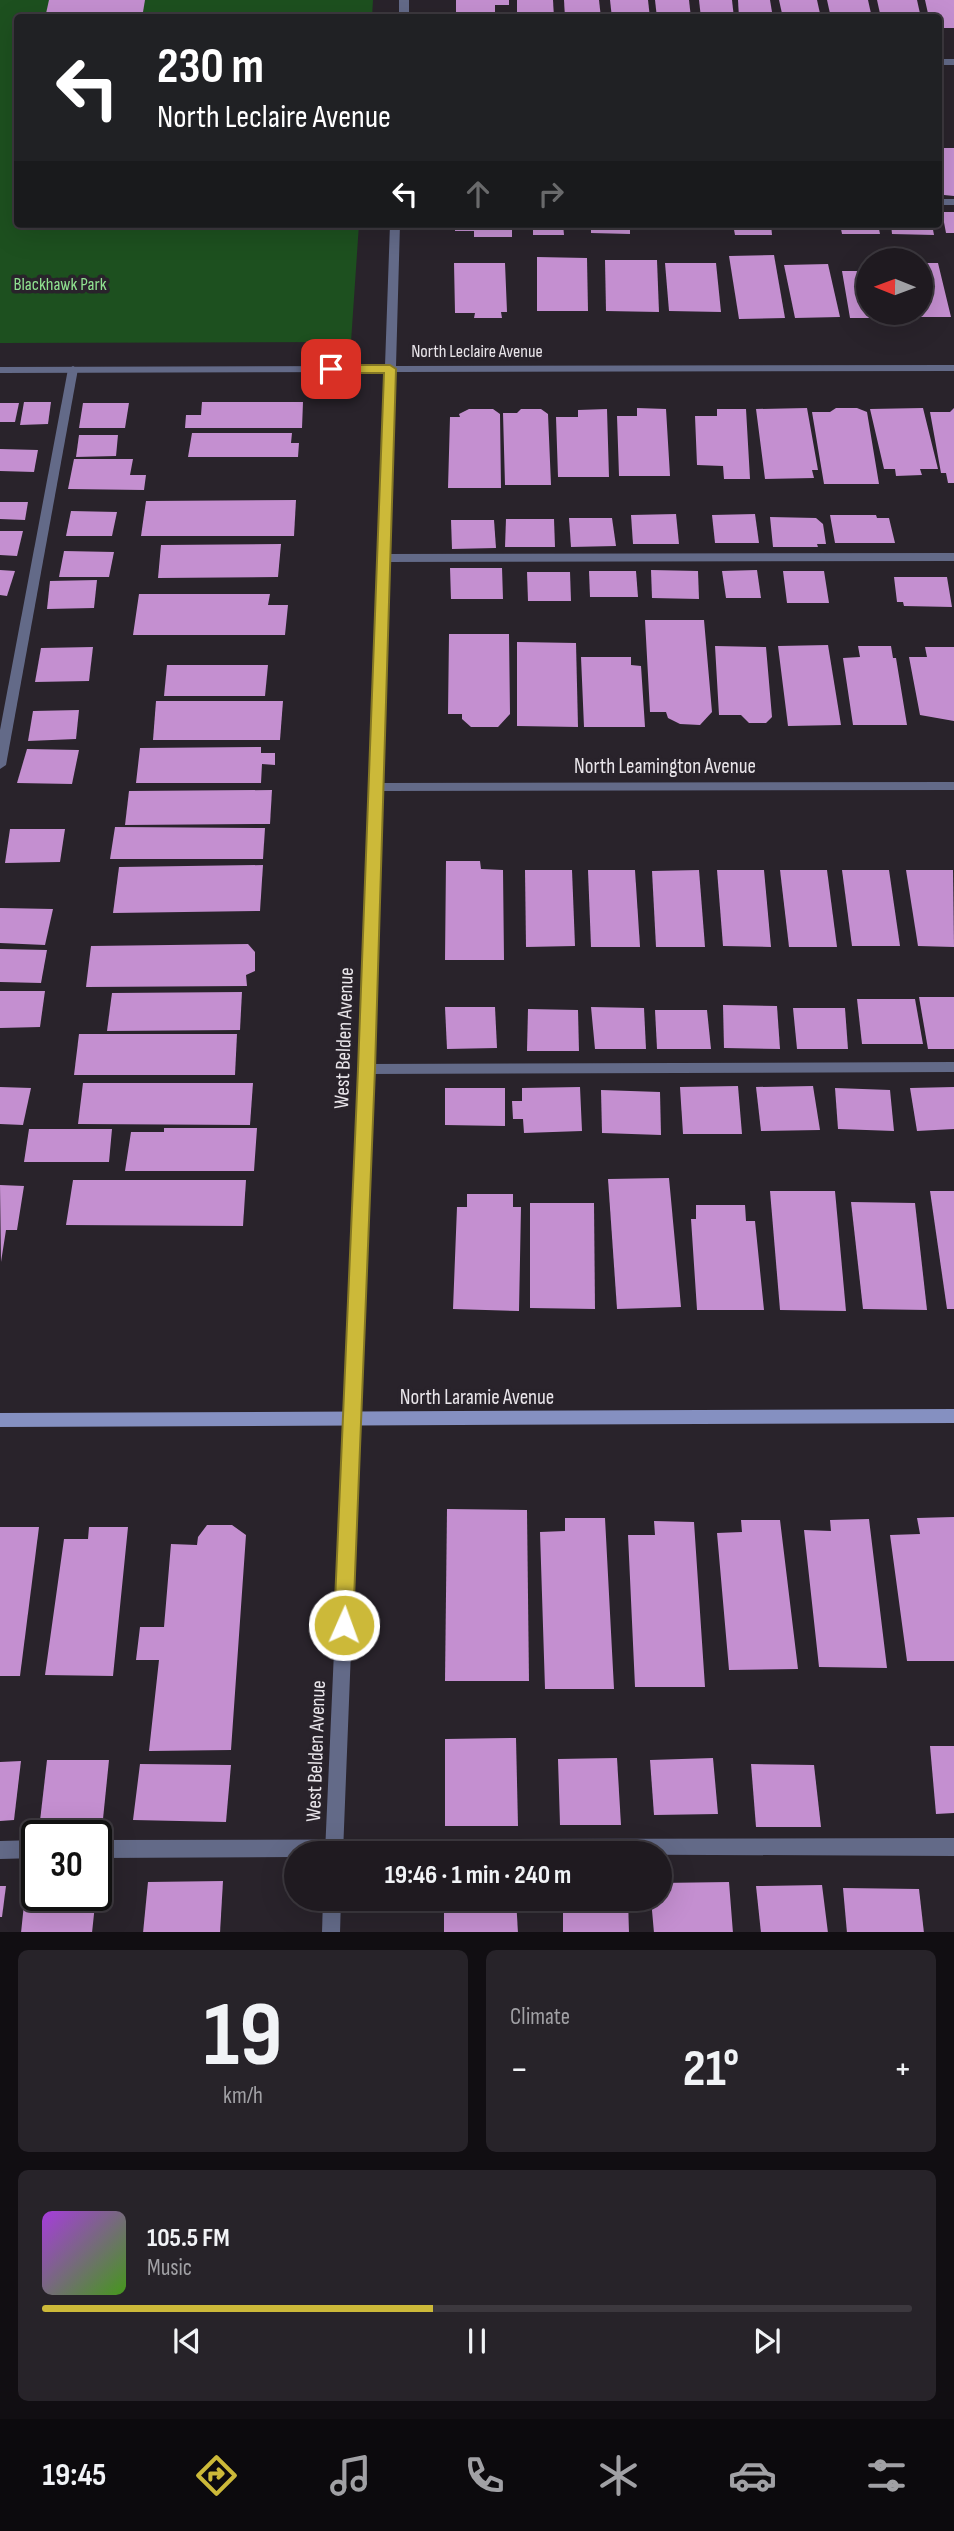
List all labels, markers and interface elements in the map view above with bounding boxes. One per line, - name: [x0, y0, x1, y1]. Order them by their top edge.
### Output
- text: 230 m: [157, 38, 264, 97]
- icon: left: [42, 42, 133, 133]
- text: North Leclaire Avenue: [157, 98, 391, 137]
- icon: left: [386, 175, 424, 213]
- icon: ahead: [459, 175, 497, 213]
- icon: right: [532, 175, 570, 213]
- north arrow: [856, 248, 933, 326]
- map controls: [856, 248, 933, 325]
- park label: Blackhawk Park: [13, 274, 107, 295]
- pin: [301, 339, 361, 399]
- street label: North Leclaire Avenue: [411, 341, 543, 362]
- icon: arrive: [312, 350, 350, 388]
- street label: North Leamington Avenue: [574, 754, 756, 779]
- street label: West Belden Avenue: [329, 967, 359, 1109]
- street label: North Laramie Avenue: [400, 1385, 554, 1410]
- position arrow: [307, 1588, 381, 1662]
- street label: West Belden Avenue: [301, 1680, 331, 1822]
- speed limit sign: 30: [21, 1820, 112, 1911]
- text: 19:46 · 1 min · 240 m: [385, 1860, 571, 1891]
- text: 19: [204, 1982, 282, 2091]
- text: Climate: [510, 2003, 570, 2031]
- text: 21°: [683, 2038, 739, 2101]
- text: −: [510, 2047, 529, 2092]
- text: +: [893, 2047, 912, 2092]
- text: km/h: [223, 2082, 263, 2110]
- text: 105.5 FM: [147, 2223, 230, 2254]
- text: Music: [147, 2254, 192, 2282]
- icon: previous: [168, 2322, 206, 2360]
- icon: pause: [458, 2322, 496, 2360]
- icon: next: [748, 2322, 786, 2360]
- icon: directions: [192, 2451, 241, 2500]
- icon: music: [326, 2451, 375, 2500]
- icon: phone: [460, 2451, 509, 2500]
- icon: climate: [594, 2451, 643, 2500]
- icon: car: [728, 2451, 777, 2500]
- icon: filters: [862, 2451, 911, 2500]
- text: 19:45: [43, 2456, 106, 2495]

